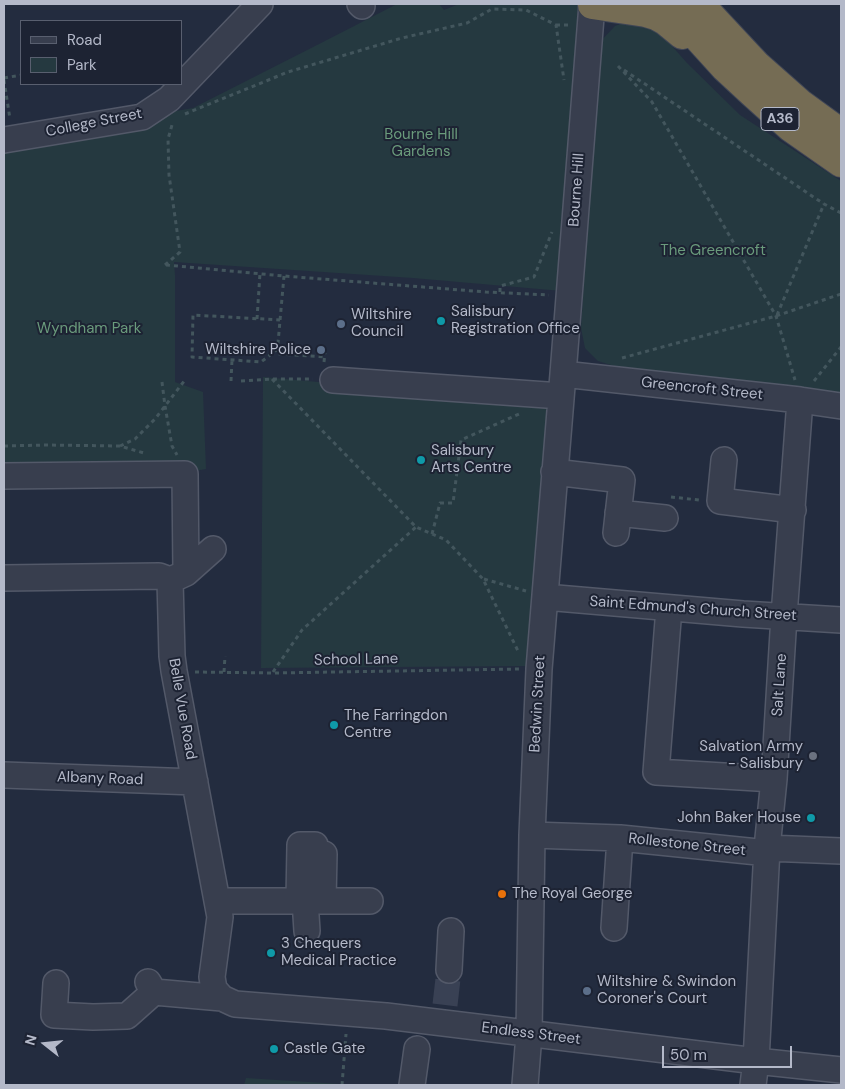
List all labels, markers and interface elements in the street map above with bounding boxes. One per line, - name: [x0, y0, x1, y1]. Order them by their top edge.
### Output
- legend: [20, 20, 182, 85]
- text: Road: [67, 30, 102, 50]
- text: Park: [67, 55, 97, 75]
- street label: College Street: [44, 105, 144, 141]
- road number: A36: [761, 108, 799, 130]
- park label: Bourne Hill Gardens: [384, 126, 458, 161]
- street label: Bourne Hill: [565, 153, 589, 227]
- park label: The Greencroft: [660, 242, 766, 260]
- place label: Salisbury Registration Office: [451, 303, 580, 338]
- place label: Wiltshire Council: [351, 306, 412, 341]
- marker: Salisbury Registration Office: [435, 315, 447, 327]
- marker: Wiltshire Council: [335, 318, 347, 330]
- park label: Wyndham Park: [37, 320, 141, 338]
- place label: Wiltshire Police: [205, 341, 311, 359]
- marker: Wiltshire Police: [315, 344, 327, 356]
- street label: Greencroft Street: [640, 374, 764, 404]
- place label: Salisbury Arts Centre: [431, 442, 511, 477]
- marker: Salisbury Arts Centre: [415, 454, 427, 466]
- street label: Saint Edmund's Church Street: [589, 593, 797, 625]
- street label: School Lane: [314, 650, 398, 670]
- street label: Salt Lane: [769, 653, 791, 717]
- street label: Bedwin Street: [526, 655, 550, 753]
- street label: Belle Vue Road: [164, 657, 200, 761]
- place label: The Farringdon Centre: [344, 707, 448, 742]
- marker: The Farringdon Centre: [328, 719, 340, 731]
- place label: Salvation Army - Salisbury: [699, 738, 803, 773]
- marker: Salvation Army - Salisbury: [807, 750, 819, 762]
- street label: Albany Road: [56, 768, 144, 790]
- place label: John Baker House: [677, 809, 801, 827]
- marker: John Baker House: [805, 812, 817, 824]
- street label: Rollestone Street: [627, 830, 747, 860]
- place label: The Royal George: [512, 885, 632, 903]
- marker: The Royal George: [496, 888, 508, 900]
- place label: 3 Chequers Medical Practice: [281, 935, 397, 970]
- marker: 3 Chequers Medical Practice: [265, 947, 277, 959]
- place label: Wiltshire & Swindon Coroner's Court: [597, 973, 736, 1008]
- marker: Wiltshire & Swindon Coroner's Court: [581, 985, 593, 997]
- north arrow: [20, 1019, 70, 1069]
- street label: Endless Street: [480, 1019, 582, 1049]
- text: N: [21, 1032, 41, 1047]
- scale bar: [665, 1036, 795, 1068]
- place label: Castle Gate: [284, 1040, 365, 1058]
- marker: Castle Gate: [268, 1043, 280, 1055]
- text: 50 m: [670, 1045, 707, 1065]

